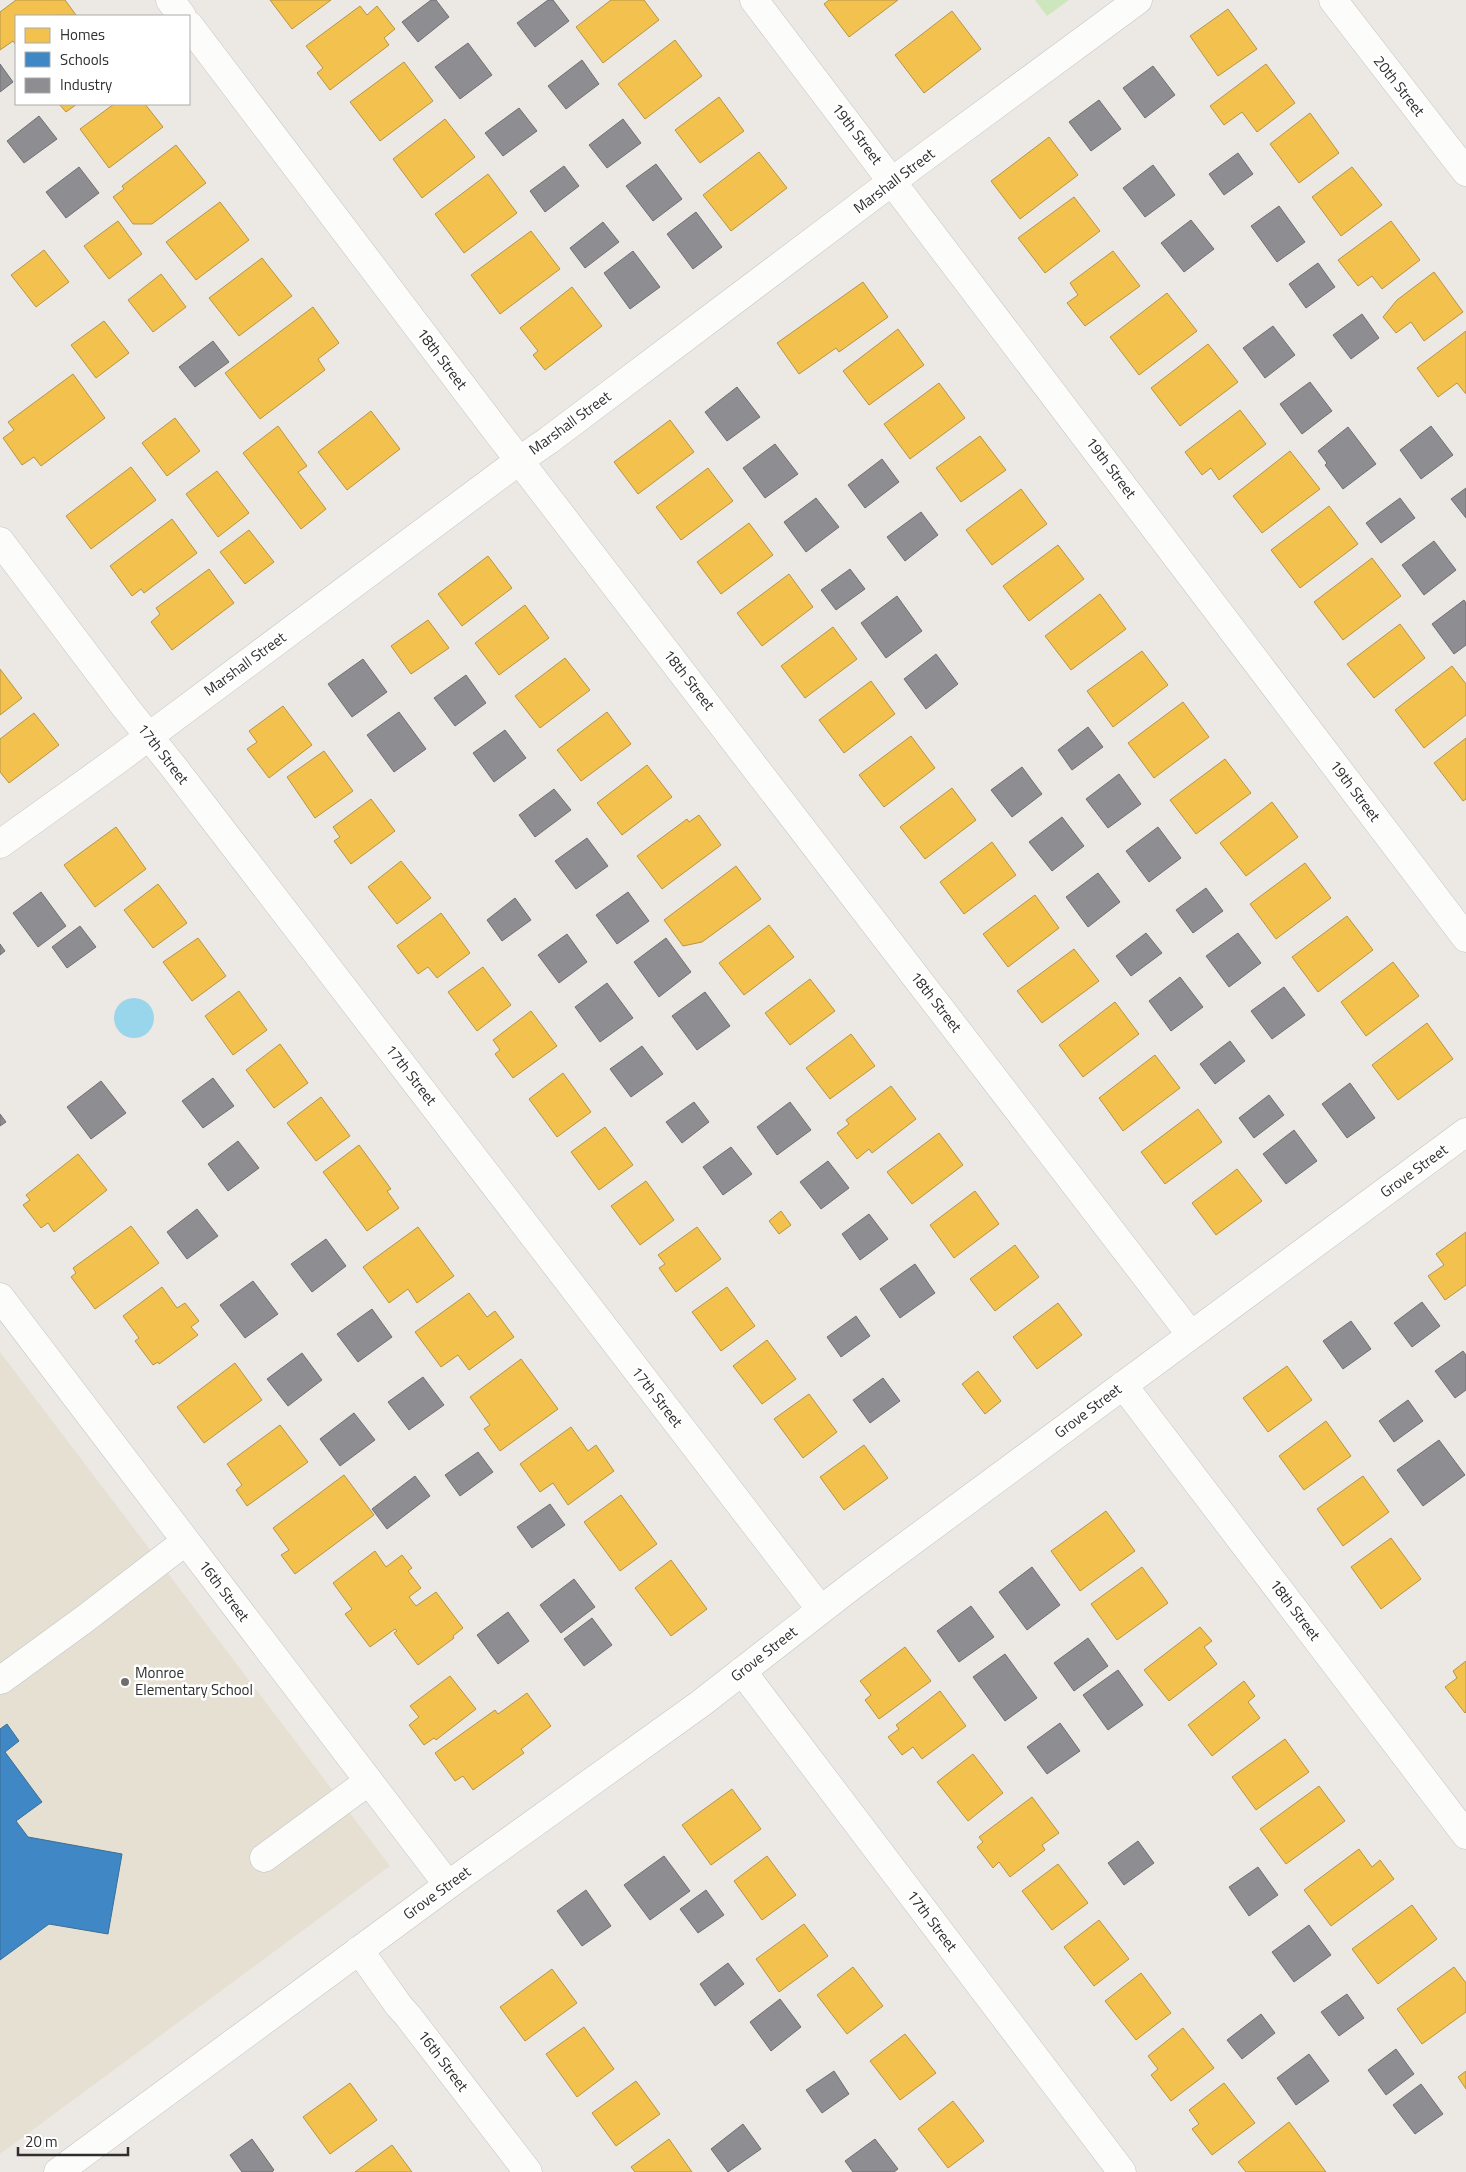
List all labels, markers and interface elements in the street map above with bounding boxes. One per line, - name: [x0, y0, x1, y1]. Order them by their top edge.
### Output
- legend: [15, 15, 190, 105]
- text: Homes: [60, 23, 105, 46]
- text: Schools: [60, 48, 109, 71]
- street label: 20th Street: [1368, 50, 1431, 122]
- text: Industry: [60, 73, 112, 96]
- street label: 19th Street: [827, 98, 889, 170]
- street label: Marshall Street: [848, 142, 940, 219]
- street label: 18th Street: [412, 323, 474, 395]
- street label: Marshall Street: [524, 384, 616, 460]
- street label: 19th Street: [1081, 432, 1143, 504]
- street label: Marshall Street: [199, 625, 291, 701]
- street label: 18th Street: [658, 644, 721, 716]
- street label: 17th Street: [132, 718, 195, 790]
- street label: 19th Street: [1325, 755, 1387, 827]
- street label: 18th Street: [905, 966, 968, 1038]
- street label: 17th Street: [380, 1039, 443, 1111]
- street label: Grove Street: [1375, 1138, 1453, 1203]
- street label: 17th Street: [626, 1361, 689, 1433]
- street label: Grove Street: [1049, 1377, 1127, 1443]
- street label: 16th Street: [194, 1555, 256, 1627]
- street label: 18th Street: [1265, 1574, 1327, 1646]
- street label: Grove Street: [726, 1620, 802, 1687]
- place label: Monroe Elementary School: [135, 1661, 253, 1701]
- marker: Monroe Elementary School: [119, 1676, 131, 1688]
- street label: Grove Street: [398, 1860, 476, 1925]
- street label: 17th Street: [902, 1885, 964, 1957]
- street label: 16th Street: [413, 2025, 475, 2097]
- scale bar: [18, 2124, 128, 2156]
- text: 20 m: [25, 2130, 58, 2153]

